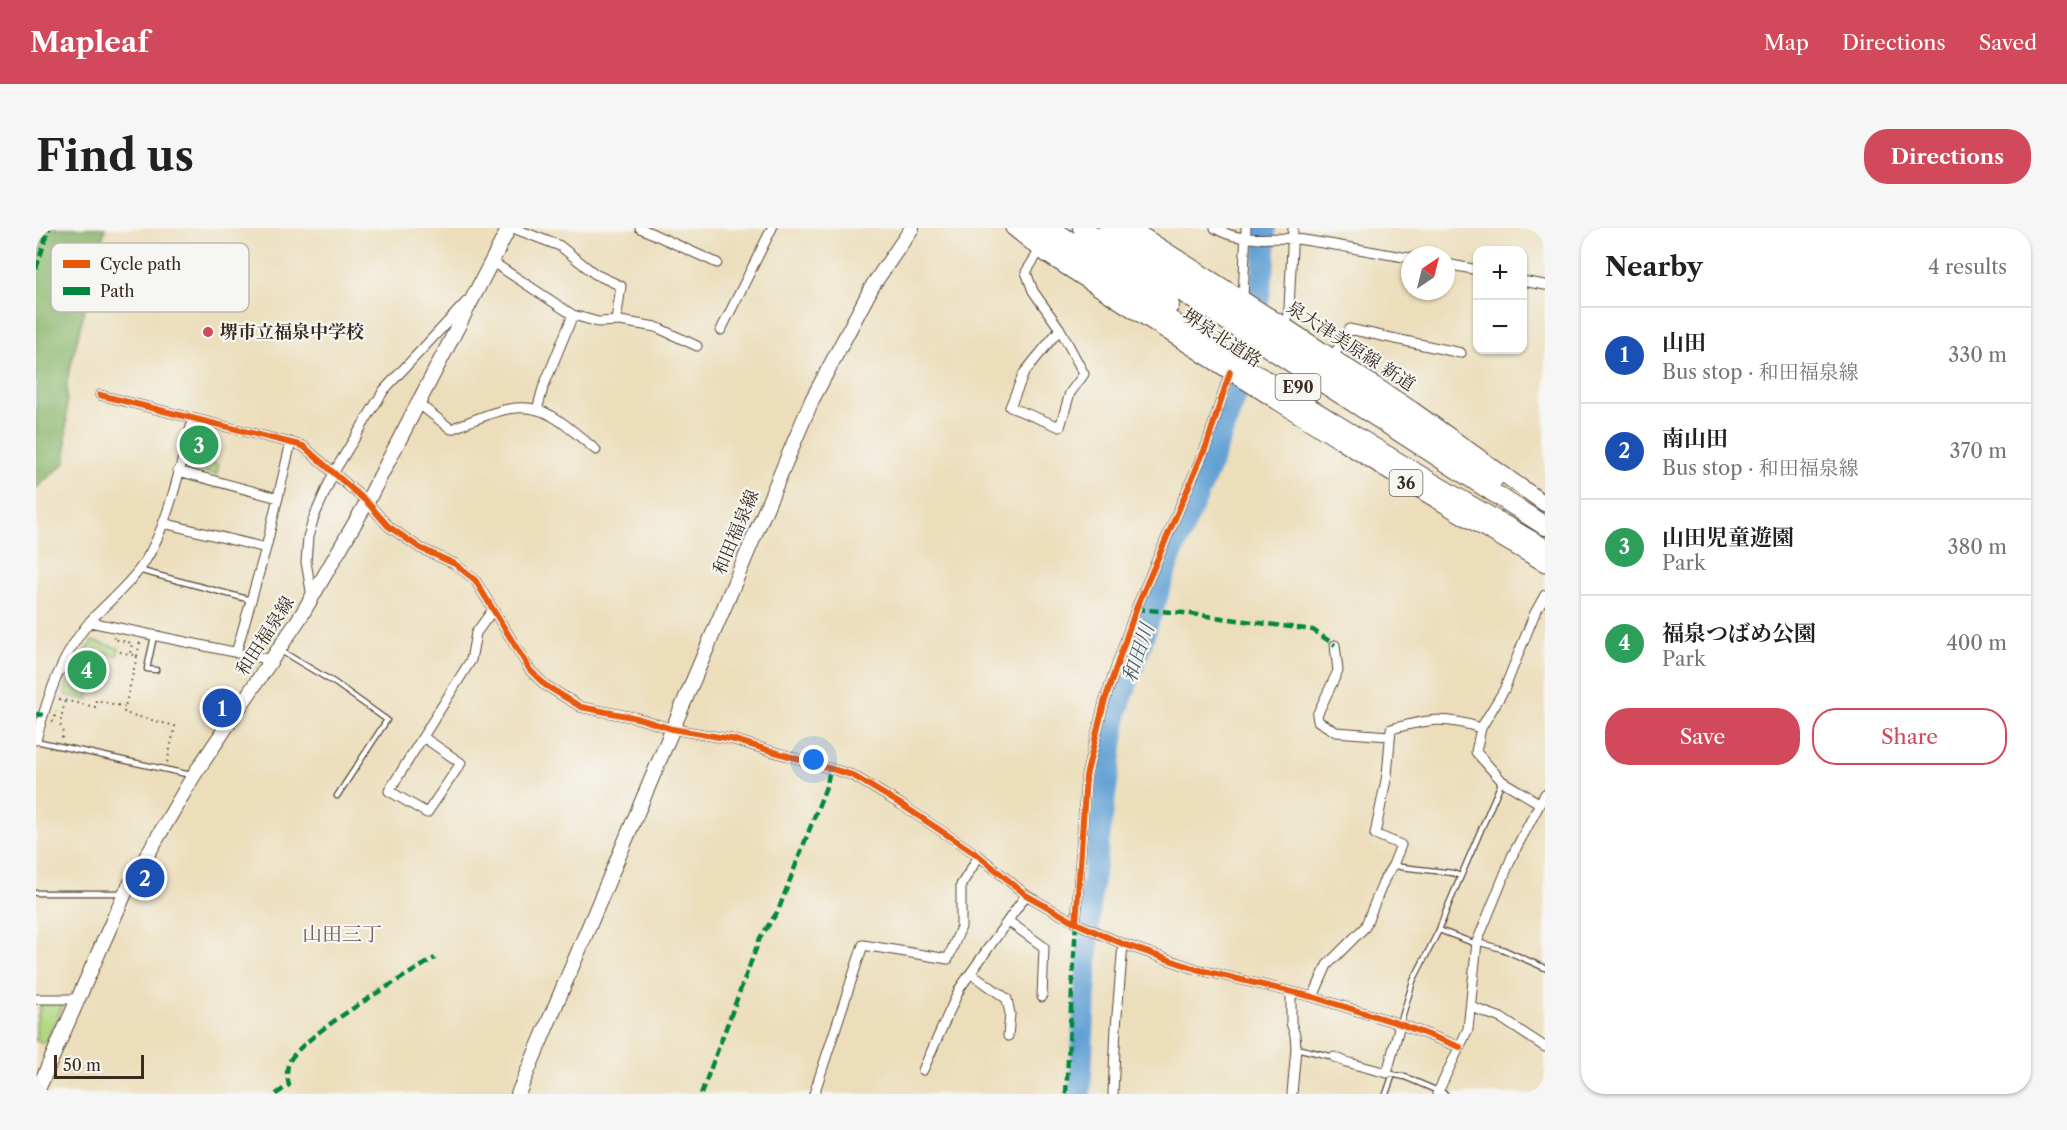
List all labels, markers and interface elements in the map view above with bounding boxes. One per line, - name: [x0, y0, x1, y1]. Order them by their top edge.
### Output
- text: Mapleaf: [30, 25, 149, 59]
- text: Map: [1764, 30, 1809, 55]
- text: Directions: [1842, 30, 1946, 55]
- text: Saved: [1979, 30, 2037, 55]
- button: Directions: [1864, 129, 2031, 184]
- text: Find us: [36, 130, 194, 182]
- legend: [51, 243, 249, 312]
- north arrow: [1401, 246, 1455, 300]
- map controls: [1473, 246, 1527, 354]
- button: +: [1473, 246, 1527, 300]
- text: Nearby: [1605, 251, 1703, 283]
- text: Cycle path: [100, 254, 181, 274]
- text: 4 results: [1928, 255, 2007, 279]
- text: Path: [100, 281, 134, 301]
- street label: 泉大津美原線 新道: [1283, 296, 1419, 396]
- button: −: [1473, 300, 1527, 354]
- street label: 堺泉北道路: [1178, 304, 1266, 372]
- place label: 堺市立福泉中学校: [220, 321, 364, 343]
- marker: 堺市立福泉中学校: [201, 325, 215, 339]
- text: 山田: [1662, 329, 1706, 356]
- text: 1: [1620, 343, 1629, 367]
- text: 330 m: [1948, 343, 2007, 367]
- text: Bus stop · 和田福泉線: [1662, 360, 1859, 384]
- road number: E90: [1276, 374, 1320, 400]
- pin: 3: [180, 422, 218, 468]
- text: 南山田: [1662, 425, 1728, 452]
- text: 2: [1619, 439, 1630, 463]
- text: 370 m: [1950, 439, 2007, 463]
- text: Bus stop · 和田福泉線: [1662, 456, 1859, 480]
- road number: 36: [1390, 470, 1422, 496]
- street label: 和田福泉線: [708, 486, 764, 578]
- text: 山田児童遊園: [1662, 524, 1794, 551]
- text: 3: [1619, 535, 1630, 559]
- text: 380 m: [1948, 535, 2007, 559]
- text: Park: [1662, 551, 1705, 575]
- street label: 和田福泉線: [231, 592, 299, 680]
- water label: 和田川: [1117, 619, 1160, 685]
- text: 福泉つばめ公園: [1662, 620, 1816, 647]
- text: 4: [1619, 631, 1630, 655]
- text: 400 m: [1946, 631, 2007, 655]
- text: Park: [1662, 647, 1705, 671]
- pin: 4: [68, 648, 106, 692]
- pin: 1: [202, 686, 242, 730]
- button: Save: [1605, 708, 1800, 765]
- button: Share: [1812, 708, 2007, 765]
- your location: [799, 745, 828, 774]
- pin: 2: [126, 856, 164, 900]
- district label: 山田三丁: [302, 922, 382, 946]
- scale bar: [54, 1052, 144, 1080]
- text: 50 m: [63, 1055, 101, 1075]

